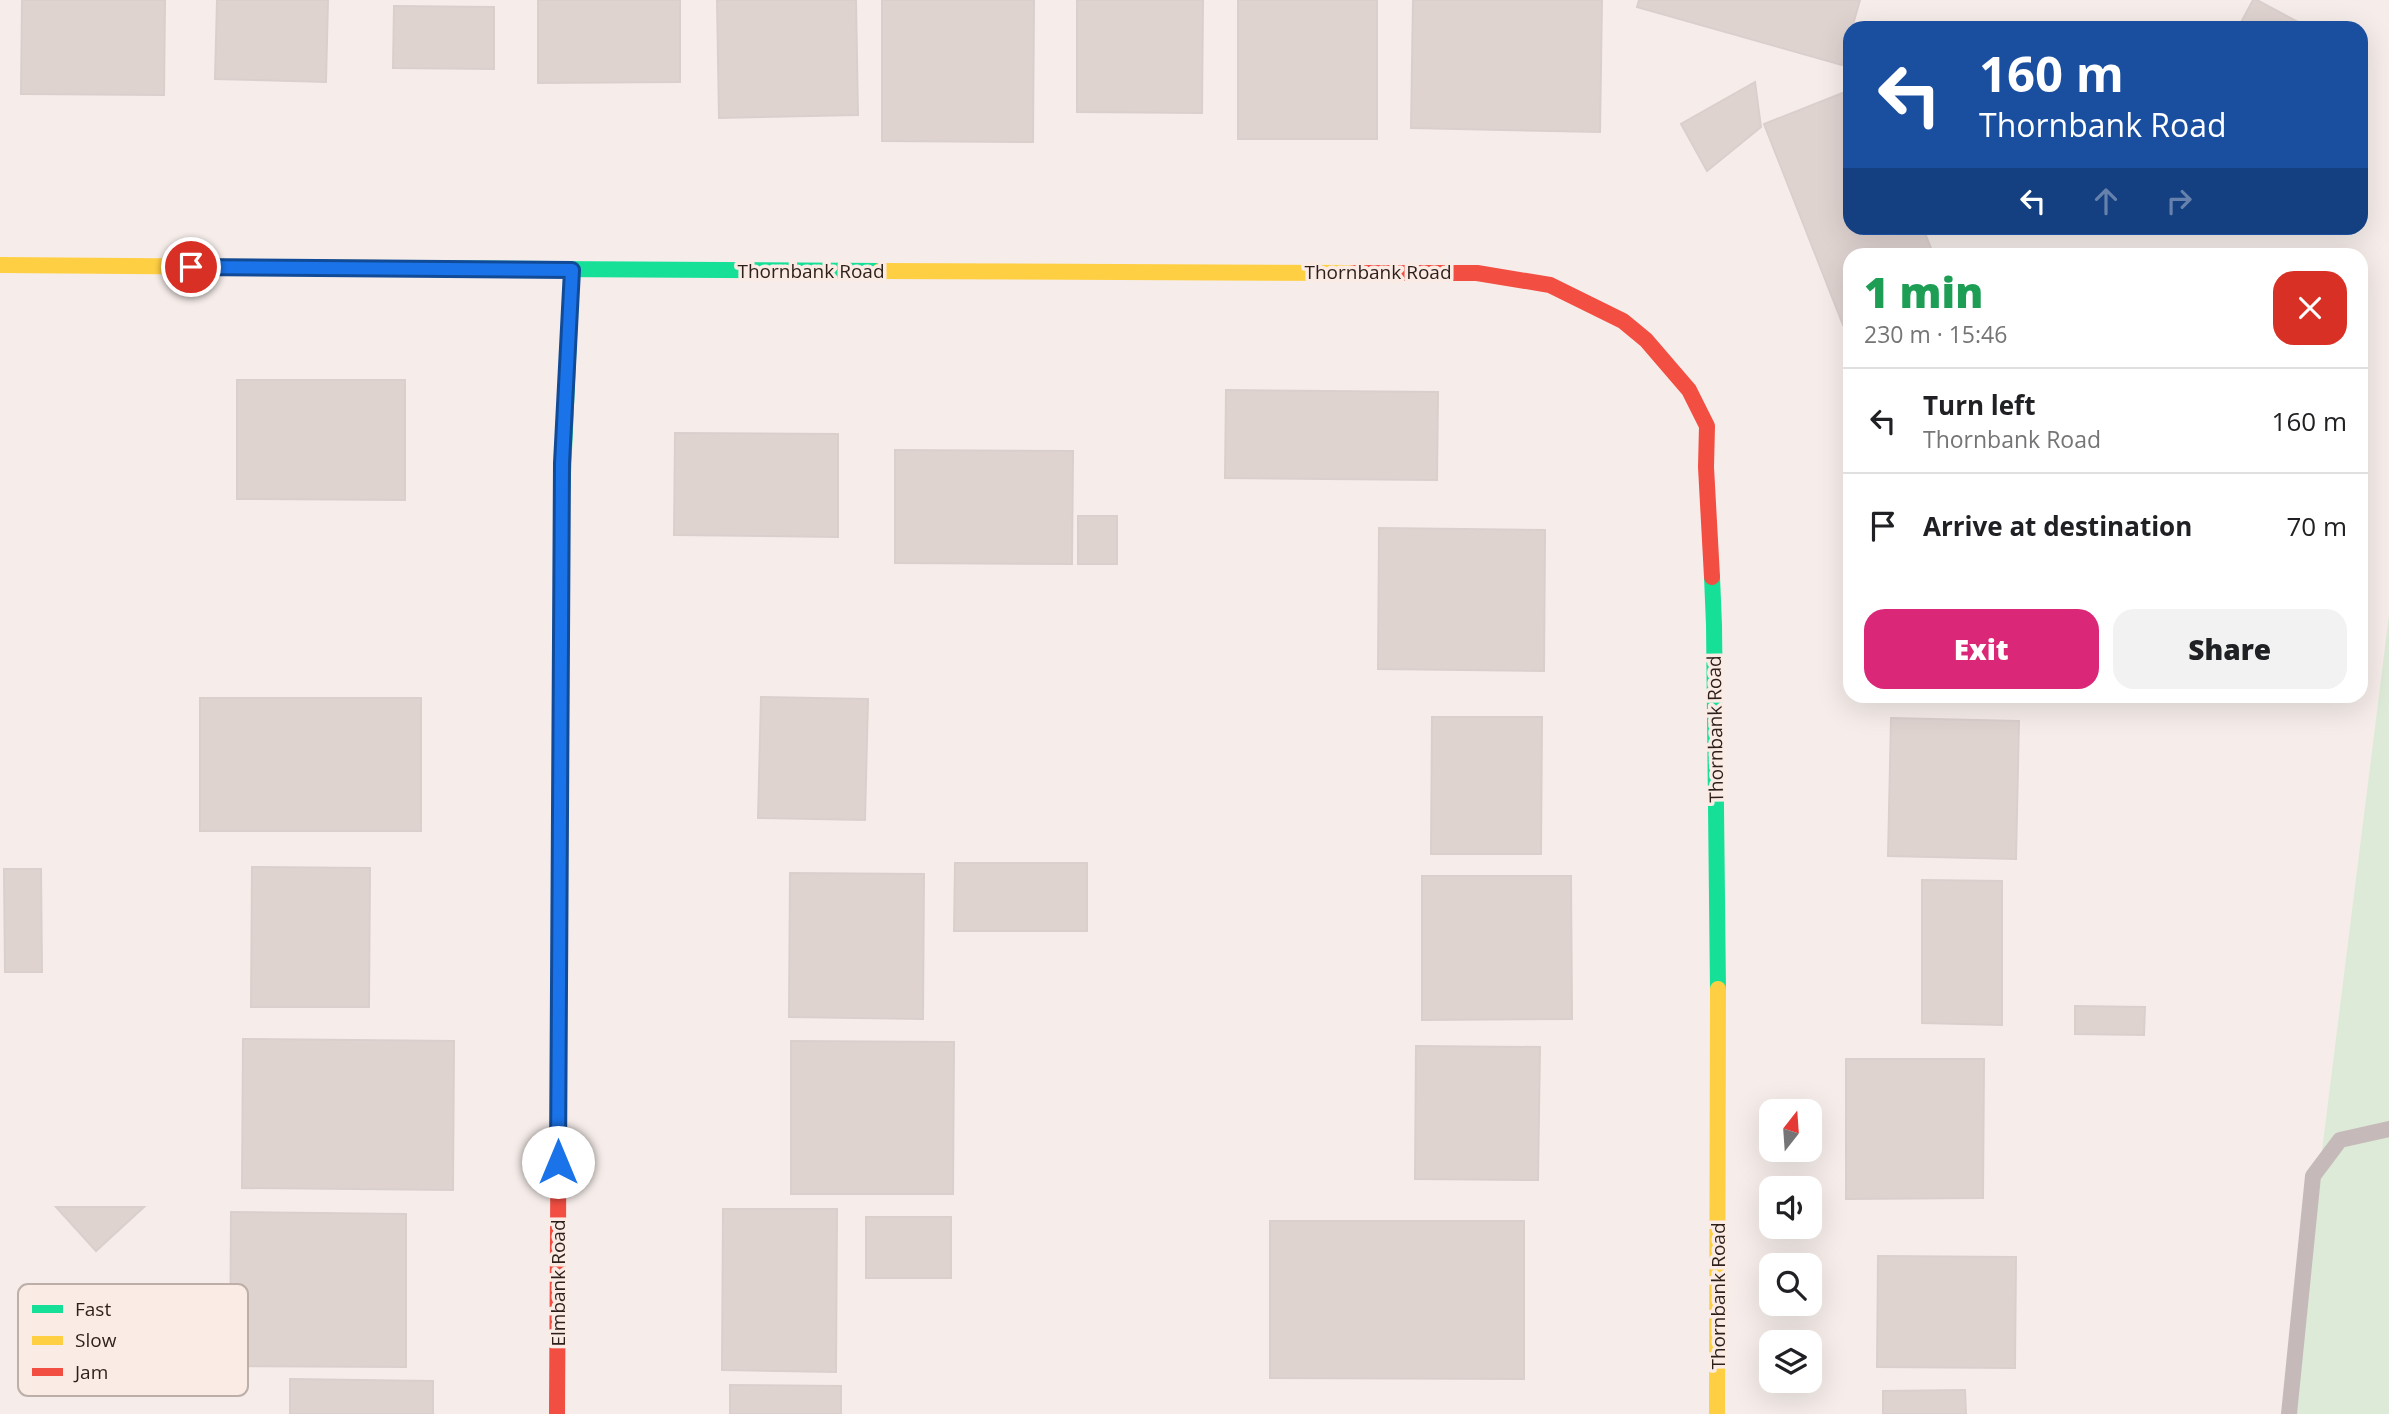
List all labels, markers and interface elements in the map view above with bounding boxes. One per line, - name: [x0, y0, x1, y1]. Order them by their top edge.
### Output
- text: 160 m: [1979, 40, 2124, 106]
- icon: left: [1864, 49, 1955, 140]
- text: Thornbank Road: [1979, 103, 2227, 146]
- icon: left: [2014, 182, 2052, 220]
- icon: ahead: [2087, 182, 2125, 220]
- icon: right: [2160, 182, 2198, 220]
- pin: [161, 237, 221, 297]
- icon: arrive: [172, 248, 210, 286]
- street label: Thornbank Road: [737, 258, 885, 284]
- street label: Thornbank Road: [1304, 259, 1452, 285]
- text: 1 min: [1864, 263, 1983, 320]
- button: close: [2273, 271, 2347, 345]
- text: 230 m · 15:46: [1864, 318, 2007, 350]
- text: Turn left: [1923, 387, 2035, 423]
- icon: left: [1864, 402, 1902, 440]
- text: 160 m: [2272, 403, 2347, 439]
- text: Thornbank Road: [1923, 423, 2101, 455]
- icon: arrive: [1864, 507, 1902, 545]
- text: Arrive at destination: [1923, 508, 2192, 544]
- text: 70 m: [2286, 508, 2347, 544]
- button: Exit: [1864, 609, 2099, 689]
- button: Share: [2113, 609, 2347, 689]
- street label: Thornbank Road: [1701, 655, 1729, 803]
- north arrow: [1759, 1099, 1822, 1162]
- map controls: [1759, 1099, 1822, 1393]
- position arrow: [521, 1125, 595, 1199]
- button: sound: [1759, 1176, 1822, 1239]
- street label: Elmbank Road: [545, 1219, 571, 1347]
- street label: Thornbank Road: [1705, 1222, 1731, 1370]
- button: search: [1759, 1253, 1822, 1316]
- legend: [18, 1284, 248, 1396]
- text: Fast: [75, 1296, 111, 1322]
- text: Slow: [75, 1327, 117, 1353]
- button: layers: [1759, 1330, 1822, 1393]
- text: Jam: [73, 1359, 108, 1385]

